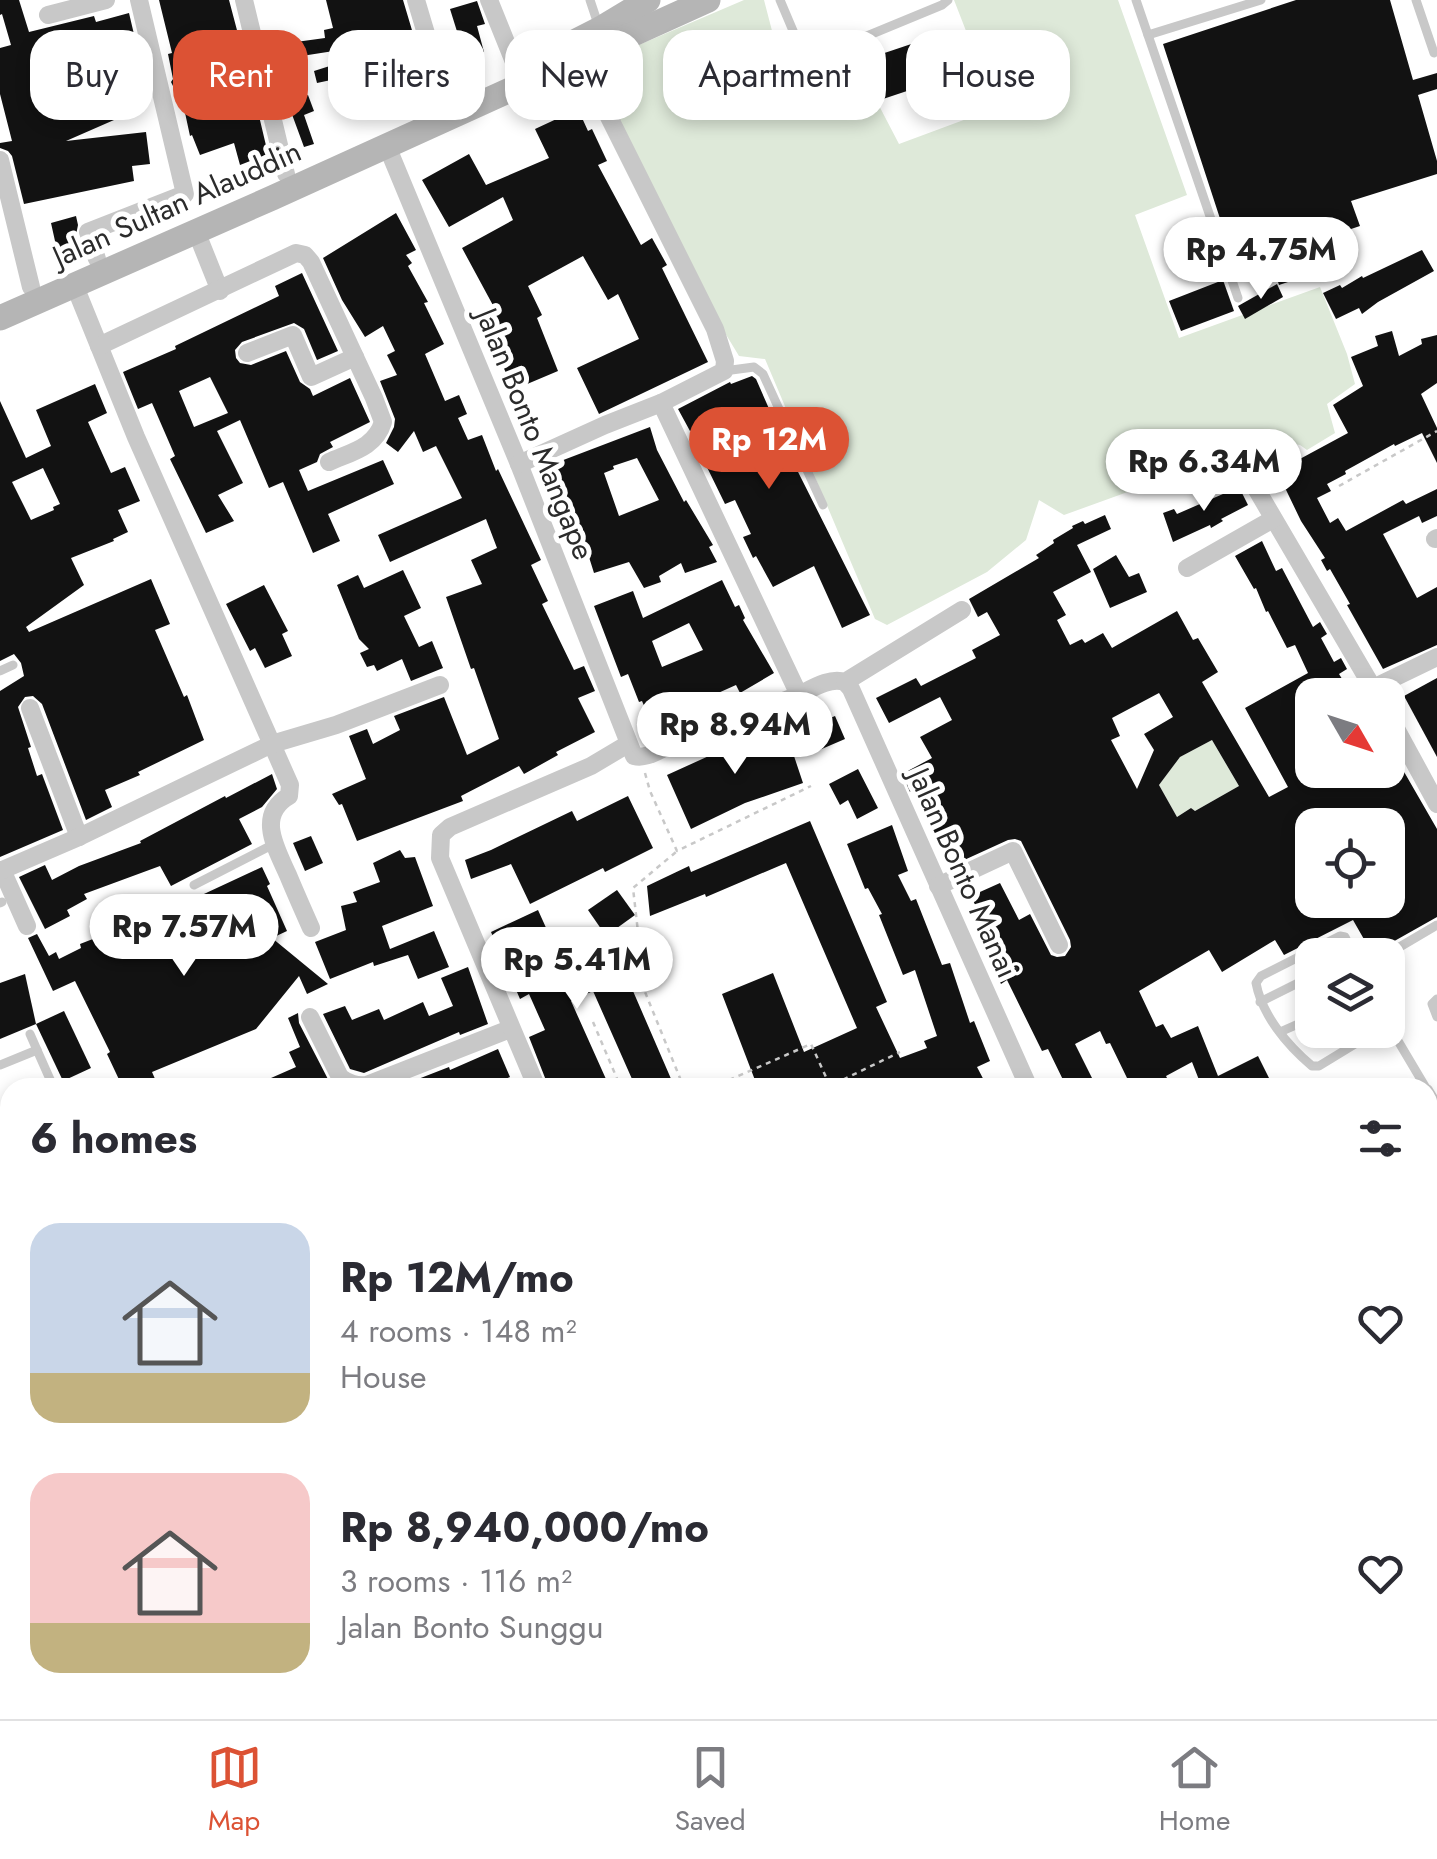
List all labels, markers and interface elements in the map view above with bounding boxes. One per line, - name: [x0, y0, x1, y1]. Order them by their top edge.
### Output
- chip: Buy: [30, 30, 153, 120]
- chip: Rent: [173, 30, 308, 120]
- chip: Filters: [328, 30, 485, 120]
- chip: New: [505, 30, 643, 120]
- chip: Apartment: [663, 30, 886, 120]
- chip: House: [906, 30, 1070, 120]
- street label: Jalan Sultan Alauddin: [42, 129, 308, 279]
- pin: Rp 4.75M: [1158, 217, 1364, 302]
- text: Rp 4.75M: [1185, 226, 1337, 272]
- street label: Jalan Bonto Mangape: [464, 298, 606, 566]
- pin: Rp 12M: [688, 407, 850, 492]
- text: Rp 12M: [711, 416, 827, 462]
- pin: Rp 6.34M: [1101, 429, 1307, 514]
- text: Rp 6.34M: [1128, 438, 1280, 484]
- north arrow: [1295, 678, 1405, 788]
- map controls: [1295, 678, 1405, 1048]
- pin: Rp 8.94M: [632, 692, 838, 777]
- text: Rp 8.94M: [659, 701, 811, 747]
- street label: Jalan Bonto Manai: [896, 757, 1029, 985]
- button: locate: [1295, 808, 1405, 918]
- pin: Rp 7.57M: [81, 894, 287, 979]
- text: Rp 7.57M: [112, 903, 256, 949]
- pin: Rp 5.41M: [474, 927, 680, 1012]
- text: Rp 5.41M: [503, 936, 651, 982]
- button: layers: [1295, 938, 1405, 1048]
- text: 6 homes: [30, 1108, 197, 1169]
- icon: filters: [1353, 1111, 1408, 1166]
- text: Rp 12M/mo: [340, 1247, 574, 1308]
- icon: home: [110, 1263, 230, 1383]
- icon: heart: [1353, 1296, 1408, 1351]
- text: 4 rooms · 148 m²: [340, 1308, 577, 1354]
- text: House: [340, 1354, 427, 1400]
- text: Rp 8,940,000/mo: [340, 1497, 709, 1558]
- icon: home: [110, 1513, 230, 1633]
- icon: heart: [1353, 1546, 1408, 1601]
- text: 3 rooms · 116 m²: [340, 1558, 572, 1604]
- text: Jalan Bonto Sunggu: [340, 1604, 604, 1650]
- tab: Map: [207, 1740, 262, 1841]
- tab: Saved: [675, 1740, 746, 1841]
- tab: Home: [1159, 1740, 1230, 1841]

